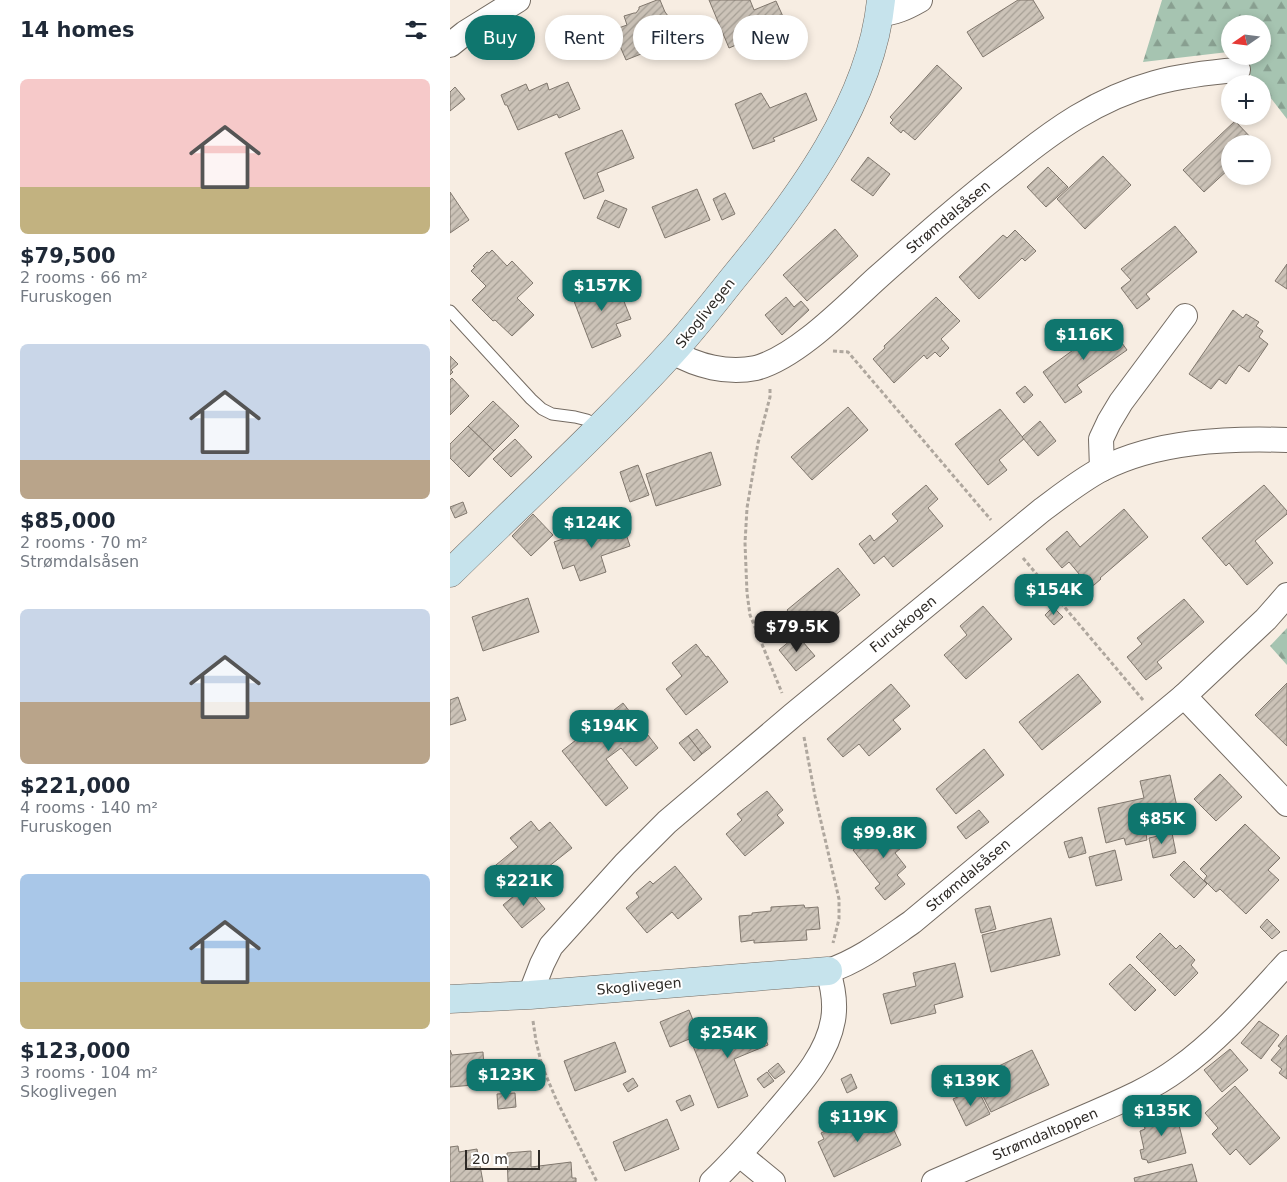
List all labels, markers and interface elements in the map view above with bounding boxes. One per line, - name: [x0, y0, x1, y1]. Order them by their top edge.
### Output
- chip: Buy: [465, 15, 535, 60]
- chip: Rent: [545, 15, 623, 60]
- chip: Filters: [633, 15, 723, 60]
- chip: New: [733, 15, 808, 60]
- north arrow: [1221, 15, 1271, 65]
- map controls: [1221, 15, 1271, 185]
- icon: filters: [402, 16, 430, 44]
- text: 14 homes: [20, 18, 135, 42]
- button: +: [1221, 75, 1271, 125]
- icon: home: [180, 112, 270, 202]
- button: −: [1221, 135, 1271, 185]
- street label: Strømdalsåsen: [903, 177, 993, 257]
- text: $79,500: [20, 244, 116, 268]
- text: 2 rooms · 66 m²: [20, 268, 148, 287]
- pin: $157K: [567, 270, 637, 312]
- street label: Skoglivegen: [672, 275, 738, 351]
- text: $157K: [574, 276, 630, 295]
- text: Furuskogen: [20, 287, 112, 306]
- pin: $116K: [1049, 318, 1119, 361]
- text: $116K: [1056, 325, 1112, 344]
- icon: home: [180, 377, 270, 467]
- pin: $124K: [557, 506, 627, 549]
- text: $85,000: [20, 509, 116, 533]
- text: $124K: [564, 513, 620, 532]
- text: 2 rooms · 70 m²: [20, 533, 148, 552]
- text: Strømdalsåsen: [20, 552, 139, 571]
- pin: $154K: [1019, 574, 1089, 616]
- text: $154K: [1026, 580, 1082, 599]
- street label: Furuskogen: [867, 592, 939, 656]
- pin: $79.5K: [756, 610, 838, 653]
- text: $79.5K: [765, 617, 829, 636]
- icon: home: [180, 642, 270, 732]
- pin: $194K: [574, 710, 644, 752]
- text: $194K: [581, 716, 637, 735]
- text: $221,000: [20, 774, 130, 798]
- text: 4 rooms · 140 m²: [20, 798, 158, 817]
- pin: $85K: [1132, 802, 1192, 845]
- text: $85K: [1139, 809, 1185, 828]
- pin: $99.8K: [843, 816, 925, 859]
- text: Furuskogen: [20, 817, 112, 836]
- text: $99.8K: [852, 823, 916, 842]
- street label: Strømdalsåsen: [923, 835, 1013, 915]
- pin: $221K: [489, 864, 559, 907]
- text: $221K: [496, 871, 552, 890]
- icon: home: [180, 907, 270, 997]
- street label: Skoglivegen: [596, 974, 682, 998]
- pin: $254K: [693, 1016, 763, 1059]
- text: $254K: [700, 1023, 756, 1042]
- text: $123,000: [20, 1039, 130, 1063]
- pin: $123K: [471, 1058, 541, 1101]
- text: 3 rooms · 104 m²: [20, 1063, 158, 1082]
- pin: $139K: [936, 1064, 1006, 1107]
- text: $123K: [478, 1065, 534, 1084]
- text: $139K: [943, 1071, 999, 1090]
- text: Skoglivegen: [20, 1082, 117, 1101]
- pin: $135K: [1127, 1094, 1197, 1137]
- pin: $119K: [823, 1100, 893, 1143]
- text: $135K: [1134, 1101, 1190, 1120]
- street label: Strømdaltoppen: [990, 1105, 1100, 1163]
- text: $119K: [830, 1107, 886, 1126]
- scale bar: [465, 1147, 540, 1170]
- text: 20 m: [472, 1151, 508, 1167]

